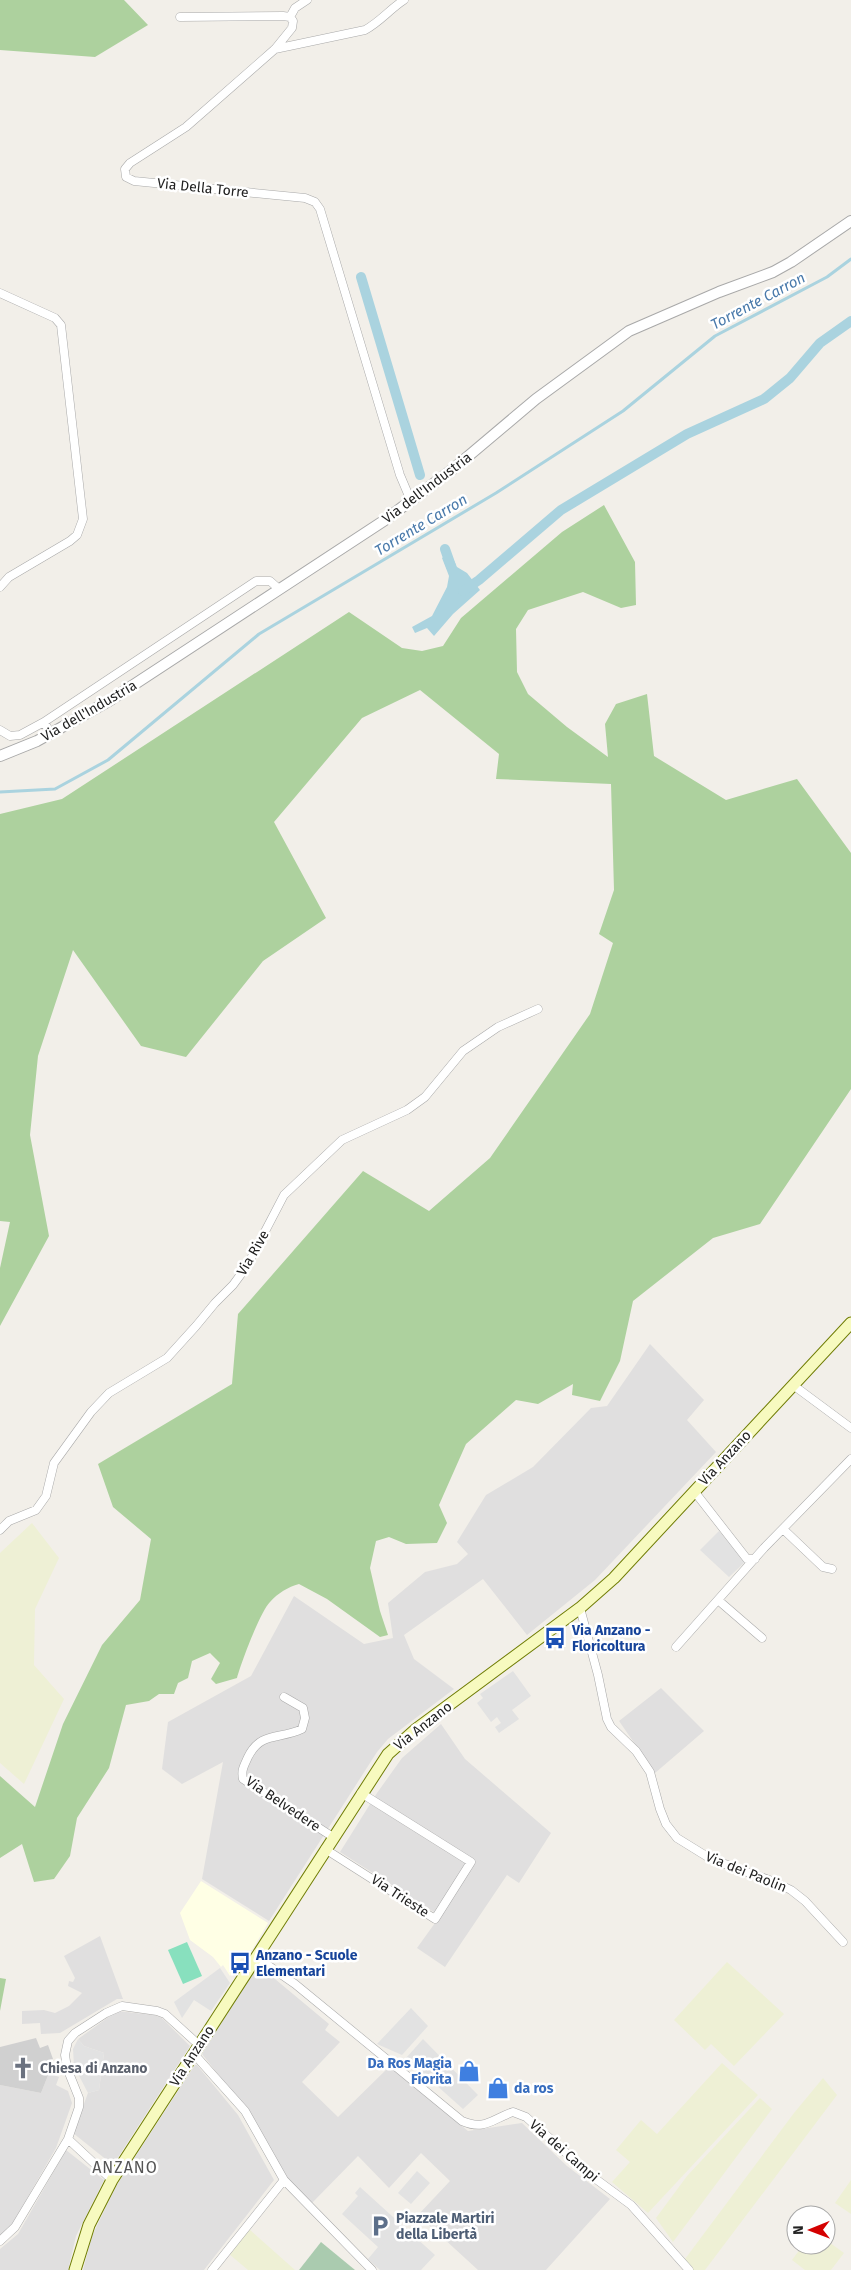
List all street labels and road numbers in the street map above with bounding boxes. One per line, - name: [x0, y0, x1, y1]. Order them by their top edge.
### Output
- street label: Via Della Torre: [156, 175, 250, 201]
- street label: Via dell'Industria: [379, 449, 475, 527]
- street label: Via dell'Industria: [38, 677, 140, 745]
- street label: Via Rive: [233, 1227, 273, 1279]
- street label: Via Anzano: [695, 1427, 755, 1489]
- street label: Via Anzano: [391, 1698, 455, 1754]
- street label: Via Belvedere: [242, 1773, 324, 1835]
- street label: Via dei Paolin: [703, 1848, 789, 1896]
- street label: Via Trieste: [368, 1871, 432, 1921]
- street label: Via Anzano: [166, 2022, 218, 2090]
- street label: Via dei Campi: [526, 2116, 602, 2186]

